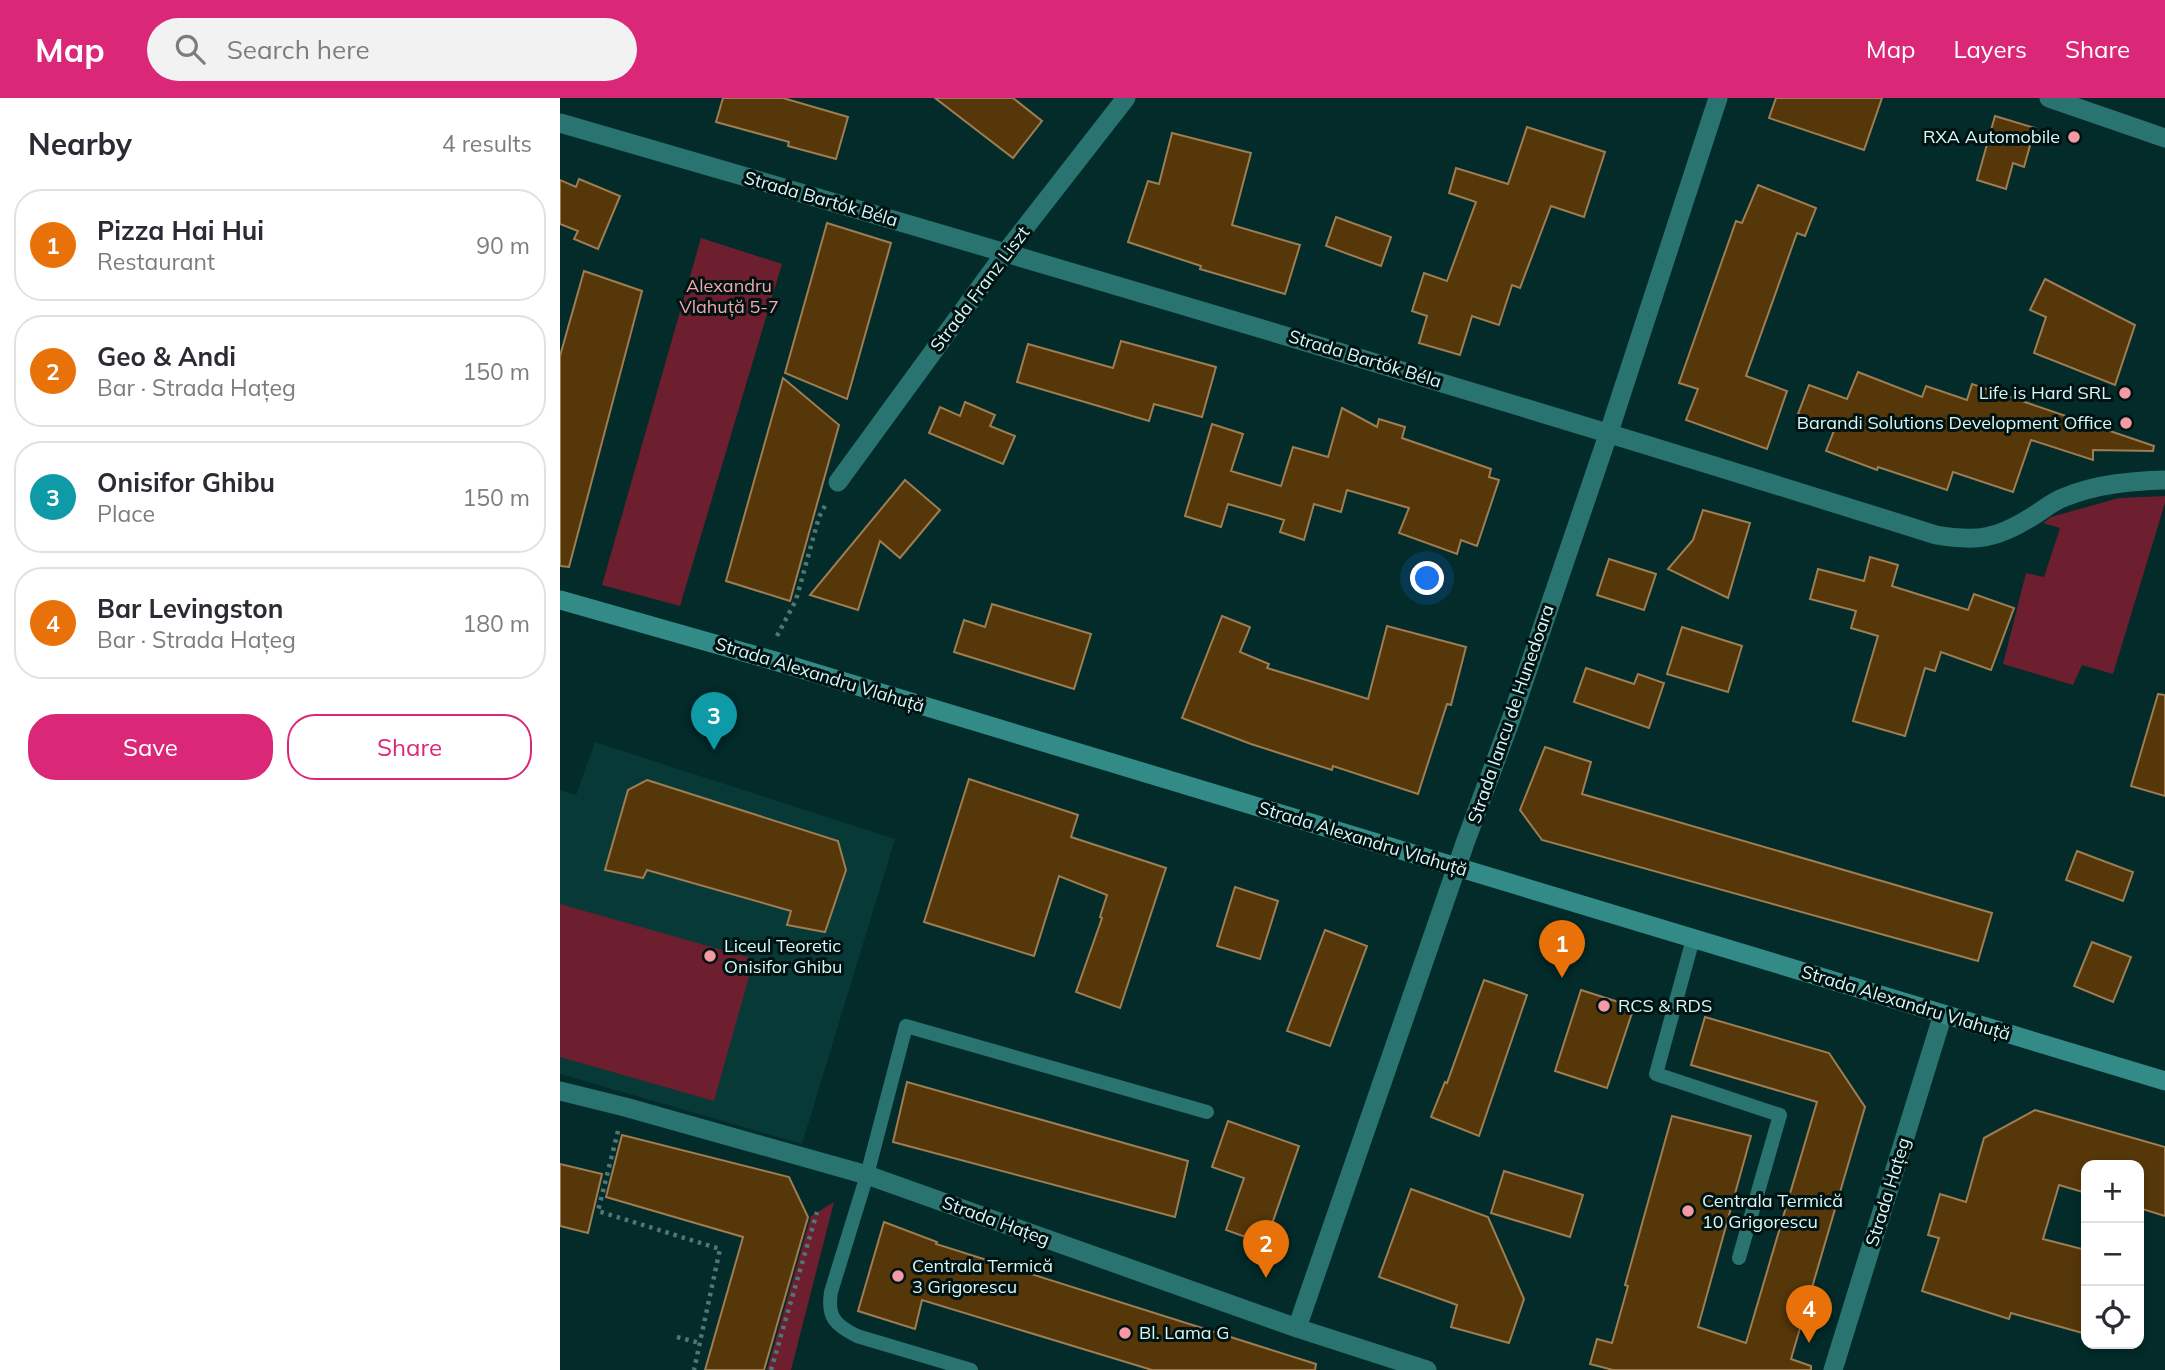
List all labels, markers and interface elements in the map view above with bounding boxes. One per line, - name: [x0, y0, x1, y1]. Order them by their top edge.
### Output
- search box: [147, 18, 637, 81]
- text: Map: [35, 29, 105, 70]
- icon: search: [171, 30, 209, 68]
- text: Search here: [227, 33, 370, 66]
- text: Map: [1866, 34, 1915, 64]
- text: Layers: [1953, 34, 2027, 64]
- text: Share: [2065, 34, 2130, 64]
- text: Nearby: [28, 125, 132, 163]
- place label: RXA Automobile: [1923, 125, 2060, 148]
- text: 4 results: [442, 129, 532, 158]
- marker: RXA Automobile: [2066, 129, 2082, 145]
- street label: Strada Bartók Béla: [742, 166, 901, 231]
- text: Pizza Hai Hui: [97, 214, 264, 247]
- street label: Strada Franz Liszt: [925, 221, 1034, 356]
- text: 1: [46, 231, 60, 260]
- text: 90 m: [476, 231, 530, 260]
- text: Restaurant: [97, 247, 215, 276]
- park label: Alexandru Vlahuță 5-7: [679, 274, 779, 318]
- street label: Strada Bartók Béla: [1286, 324, 1444, 393]
- text: Geo & Andi: [97, 340, 236, 373]
- text: 2: [46, 357, 60, 386]
- text: 150 m: [462, 357, 530, 386]
- text: Bar · Strada Hațeg: [97, 373, 296, 402]
- place label: Life is Hard SRL: [1979, 381, 2111, 404]
- marker: Life is Hard SRL: [2117, 385, 2133, 401]
- place label: Barandi Solutions Development Office: [1797, 411, 2112, 434]
- marker: Barandi Solutions Development Office: [2118, 415, 2134, 431]
- text: Onisifor Ghibu: [97, 466, 275, 499]
- text: 3: [46, 483, 60, 512]
- text: 150 m: [462, 483, 530, 512]
- text: Place: [97, 499, 155, 528]
- your location: [1410, 561, 1444, 595]
- text: Bar Levingston: [97, 592, 283, 625]
- street label: Strada Iancu de Hunedoara: [1462, 601, 1559, 826]
- text: 4: [46, 609, 60, 638]
- text: 180 m: [462, 609, 530, 638]
- text: Bar · Strada Hațeg: [97, 625, 296, 654]
- street label: Strada Alexandru Vlahuță: [713, 632, 927, 717]
- pin: 3: [691, 692, 737, 750]
- button: Save: [28, 714, 273, 780]
- button: Share: [287, 714, 532, 780]
- street label: Strada Alexandru Vlahuță: [1256, 796, 1470, 881]
- pin: 1: [1539, 920, 1585, 978]
- place label: Liceul Teoretic Onisifor Ghibu: [724, 934, 842, 978]
- marker: Liceul Teoretic Onisifor Ghibu: [702, 948, 718, 964]
- street label: Strada Alexandru Vlahuță: [1799, 960, 2013, 1045]
- place label: RCS & RDS: [1618, 994, 1712, 1017]
- marker: RCS & RDS: [1596, 998, 1612, 1014]
- street label: Strada Hațeg: [1860, 1135, 1915, 1249]
- map controls: [2081, 1160, 2144, 1349]
- button: +: [2081, 1160, 2144, 1223]
- place label: Centrala Termică 10 Grigorescu: [1702, 1189, 1843, 1233]
- street label: Strada Hațeg: [939, 1190, 1053, 1251]
- marker: Centrala Termică 10 Grigorescu: [1680, 1203, 1696, 1219]
- pin: 2: [1243, 1220, 1289, 1278]
- button: −: [2081, 1223, 2144, 1286]
- place label: Centrala Termică 3 Grigorescu: [912, 1254, 1053, 1298]
- marker: Centrala Termică 3 Grigorescu: [890, 1268, 906, 1284]
- pin: 4: [1786, 1285, 1832, 1343]
- button: locate: [2081, 1286, 2144, 1349]
- place label: Bl. Lama G: [1139, 1321, 1229, 1344]
- marker: Bl. Lama G: [1117, 1325, 1133, 1341]

